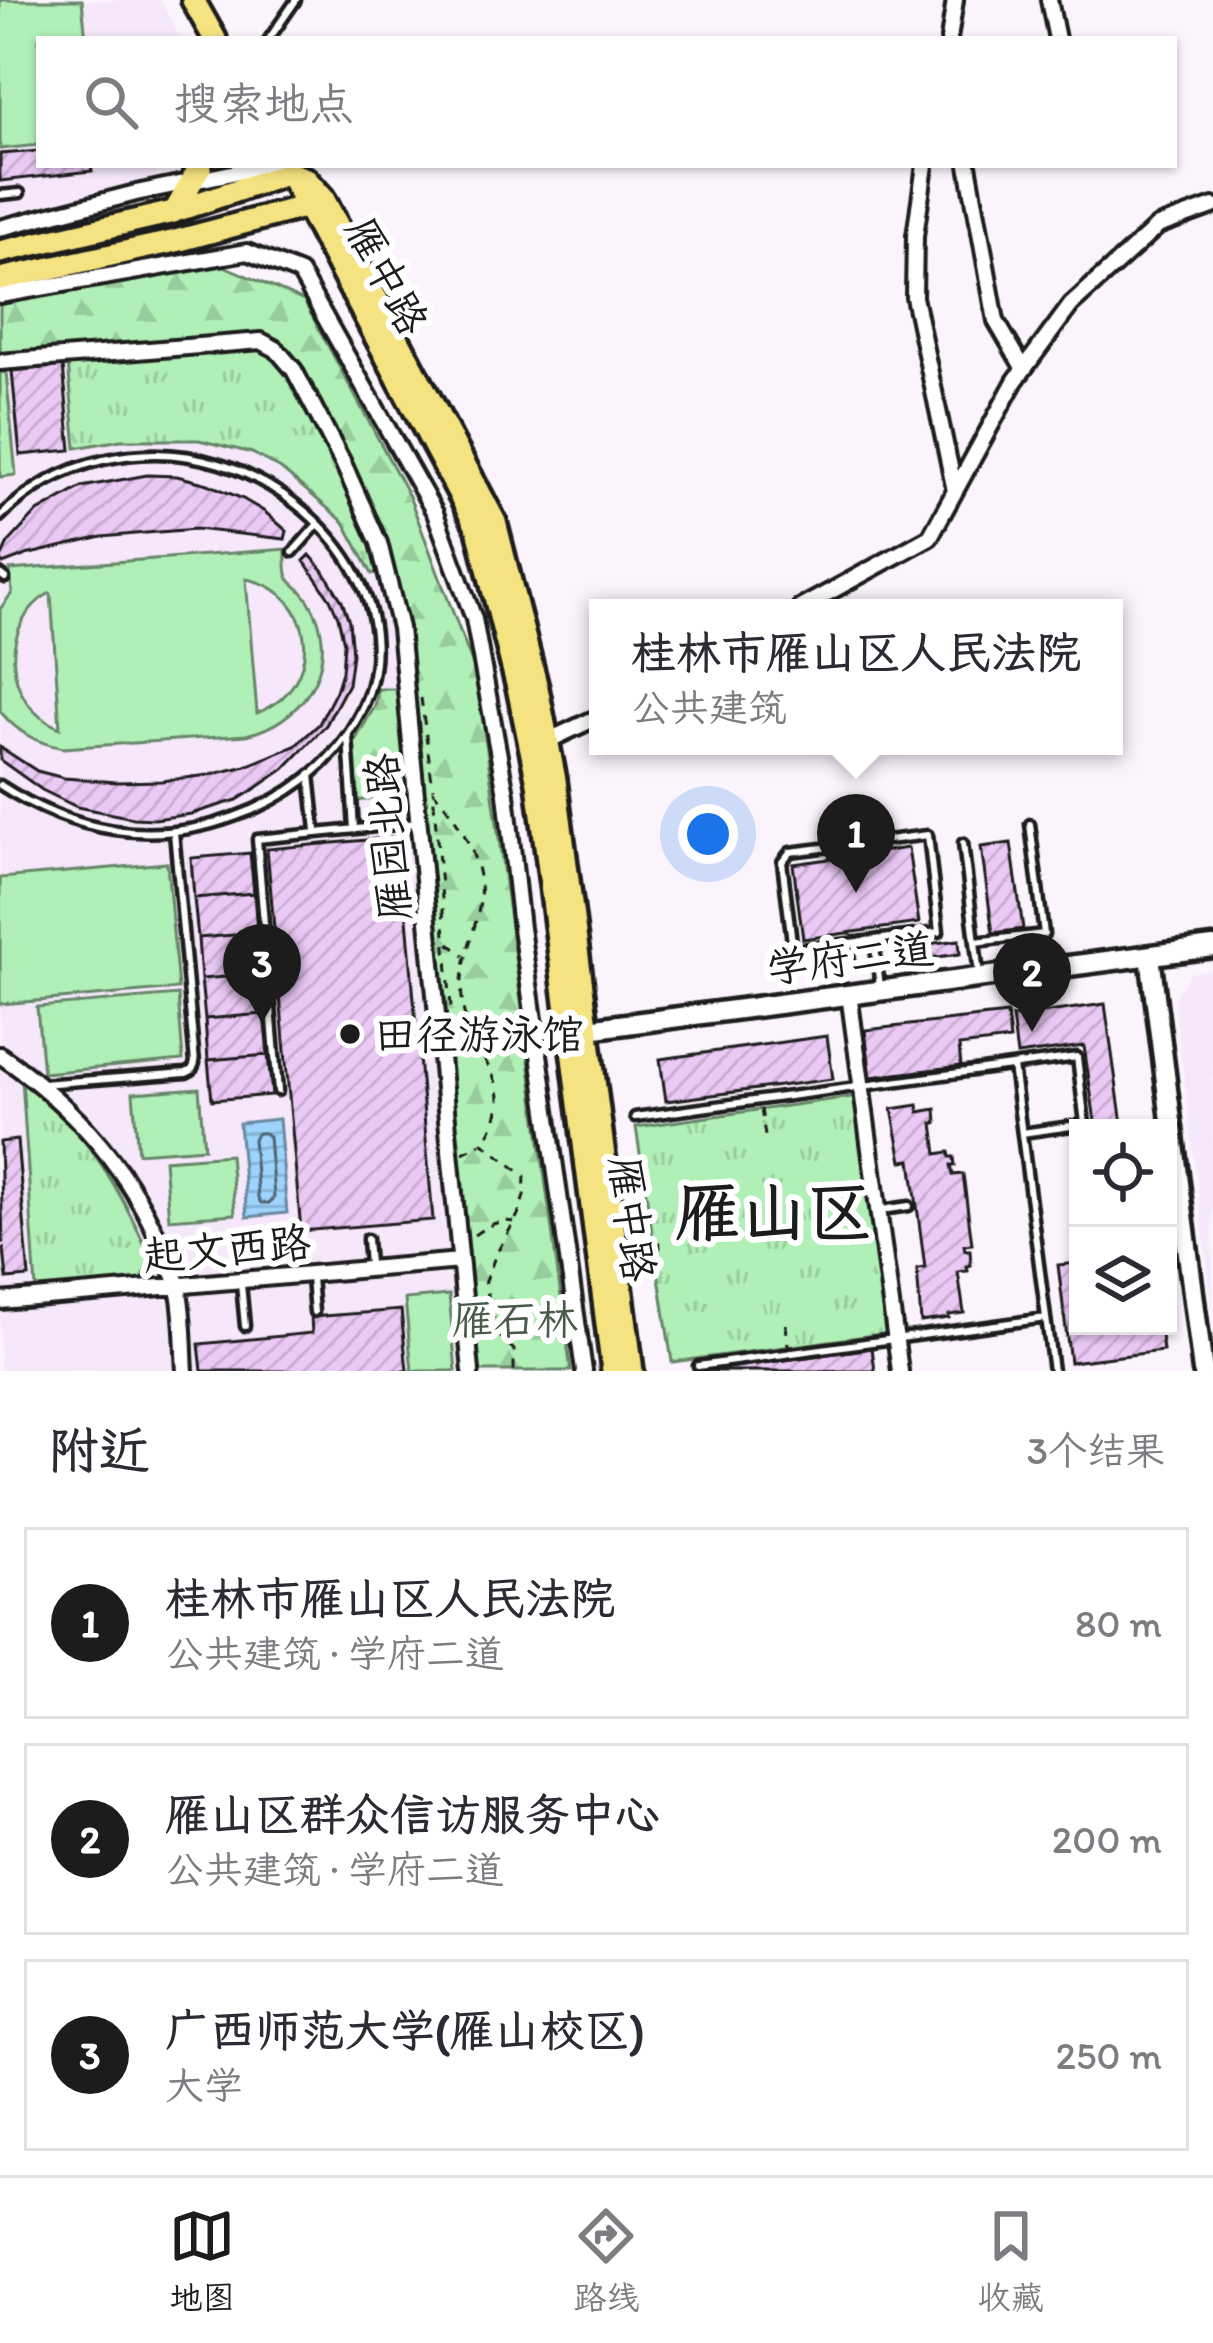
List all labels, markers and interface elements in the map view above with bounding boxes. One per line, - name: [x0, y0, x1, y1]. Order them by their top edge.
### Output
- search box: [36, 36, 1177, 168]
- icon: search: [78, 69, 144, 135]
- text: 搜索地点: [174, 76, 354, 130]
- street label: 雁中路: [335, 208, 439, 344]
- popup: [589, 599, 1123, 755]
- text: 桂林市雁山区人民法院: [631, 625, 1081, 679]
- text: 公共建筑: [631, 684, 787, 731]
- street label: 雁园北路: [355, 751, 421, 923]
- pin: 1: [817, 794, 895, 893]
- your location: [678, 804, 738, 864]
- street label: 学府二道: [764, 922, 936, 994]
- pin: 3: [223, 924, 301, 1023]
- pin: 2: [993, 933, 1071, 1032]
- place label: 田径游泳馆: [374, 1009, 584, 1060]
- marker: 田径游泳馆: [337, 1021, 363, 1047]
- map controls: [1069, 1119, 1177, 1335]
- button: locate: [1069, 1119, 1177, 1227]
- street label: 雁中路: [599, 1153, 665, 1285]
- district label: 雁山区: [675, 1172, 873, 1252]
- street label: 起文西路: [141, 1216, 313, 1282]
- button: layers: [1069, 1227, 1177, 1335]
- park label: 雁石林: [452, 1294, 578, 1345]
- text: 附近: [48, 1420, 150, 1481]
- text: 3个结果: [1027, 1427, 1165, 1474]
- text: 桂林市雁山区人民法院: [165, 1571, 615, 1625]
- text: 1: [81, 1600, 99, 1647]
- text: 80 m: [1075, 1600, 1162, 1647]
- text: 公共建筑 · 学府二道: [165, 1630, 504, 1677]
- text: 雁山区群众信访服务中心: [165, 1787, 660, 1841]
- text: 2: [80, 1816, 100, 1863]
- text: 200 m: [1052, 1816, 1162, 1863]
- text: 公共建筑 · 学府二道: [165, 1846, 504, 1893]
- text: 广西师范大学(雁山校区): [165, 2003, 644, 2057]
- text: 3: [79, 2032, 101, 2079]
- text: 250 m: [1055, 2032, 1162, 2079]
- text: 大学: [165, 2062, 243, 2109]
- tab: 地图: [169, 2203, 235, 2318]
- tab: 路线: [573, 2203, 639, 2318]
- tab: 收藏: [978, 2203, 1044, 2318]

